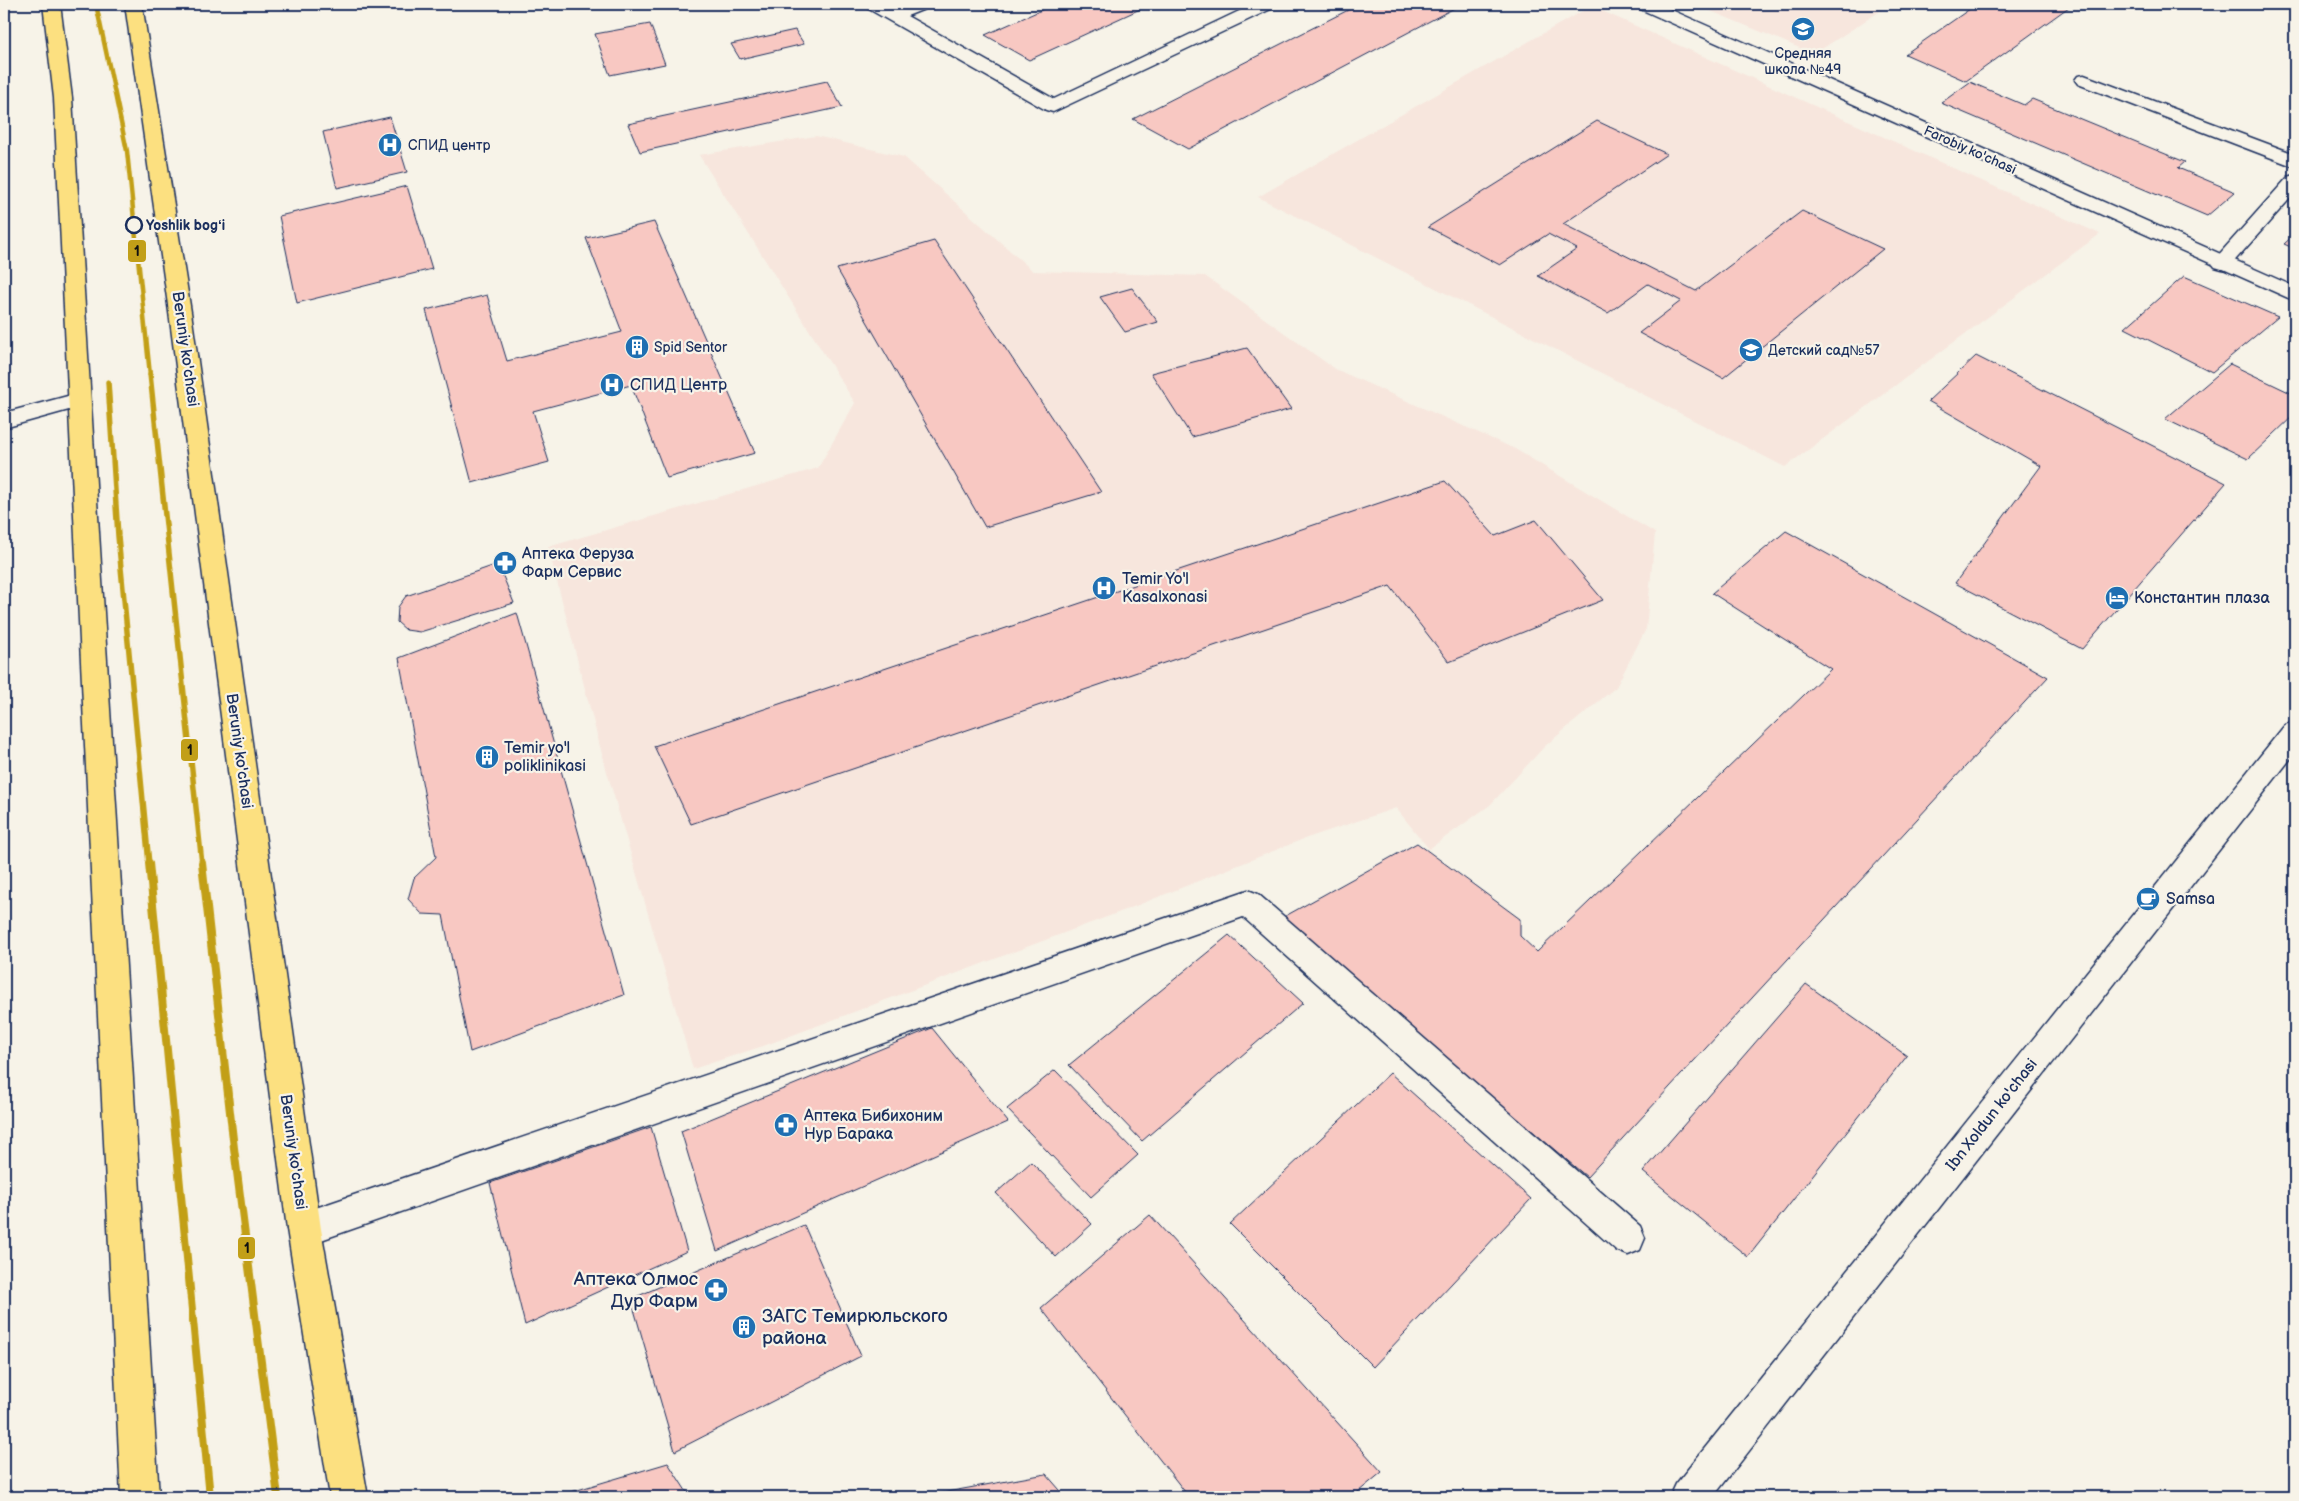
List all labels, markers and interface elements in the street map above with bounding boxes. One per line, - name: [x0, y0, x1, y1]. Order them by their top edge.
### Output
- school or university icon: Средняя школа №49: [1790, 16, 1816, 42]
- place label: Средняя школа №49: [1765, 45, 1841, 78]
- street label: Farobiy ko'chasi: [1921, 122, 2019, 178]
- hospital icon: СПИД центр: [377, 132, 403, 158]
- place label: СПИД центр: [408, 137, 490, 154]
- marker: Yoshlik bogʻi: [125, 216, 143, 234]
- place label: Yoshlik bogʻi: [146, 217, 225, 234]
- line badge: 1: [127, 239, 147, 263]
- text: 1: [134, 243, 140, 260]
- street label: Beruniy ko'chasi: [168, 290, 202, 408]
- building icon: Spid Sentor: [624, 334, 650, 360]
- school or university icon: Детский сад№57: [1738, 337, 1764, 363]
- place label: Spid Sentor: [654, 339, 728, 356]
- place label: Детский сад№57: [1768, 342, 1880, 359]
- hospital icon: СПИД Центр: [599, 372, 625, 398]
- place label: СПИД Центр: [630, 376, 727, 395]
- place label: Аптека Феруза Фарм Сервис: [521, 545, 635, 582]
- pharmacy icon: Аптека Феруза Фарм Сервис: [492, 550, 518, 576]
- place label: Temir Yo'l Kasalxonasi: [1122, 570, 1208, 607]
- hospital icon: Temir Yo'l Kasalxonasi: [1091, 575, 1117, 601]
- hotel icon: Константин плаза: [2104, 585, 2130, 611]
- place label: Константин плаза: [2134, 589, 2270, 608]
- street label: Beruniy ko'chasi: [222, 692, 256, 810]
- line badge: 1: [180, 738, 199, 762]
- place label: Temir yo'l poliklinikasi: [504, 739, 586, 776]
- text: 1: [187, 742, 193, 759]
- building icon: Temir yo'l poliklinikasi: [474, 744, 500, 770]
- cafe icon: Samsa: [2135, 886, 2161, 912]
- place label: Samsa: [2166, 890, 2215, 909]
- street label: Ibn Xoldun ko'chasi: [1942, 1055, 2042, 1175]
- street label: Beruniy ko'chasi: [276, 1093, 310, 1211]
- place label: Аптека Бибихоним Нур Барака: [803, 1107, 943, 1144]
- pharmacy icon: Аптека Бибихоним Нур Барака: [773, 1112, 799, 1138]
- line badge: 1: [237, 1236, 256, 1260]
- text: 1: [244, 1240, 250, 1257]
- place label: Аптека Олмос Дур Фарм: [573, 1268, 699, 1313]
- pharmacy icon: Аптека Олмос Дур Фарм: [703, 1277, 729, 1303]
- place label: ЗАГС Темирюльского района: [762, 1305, 948, 1350]
- building icon: ЗАГС Темирюльского района: [731, 1314, 757, 1340]

